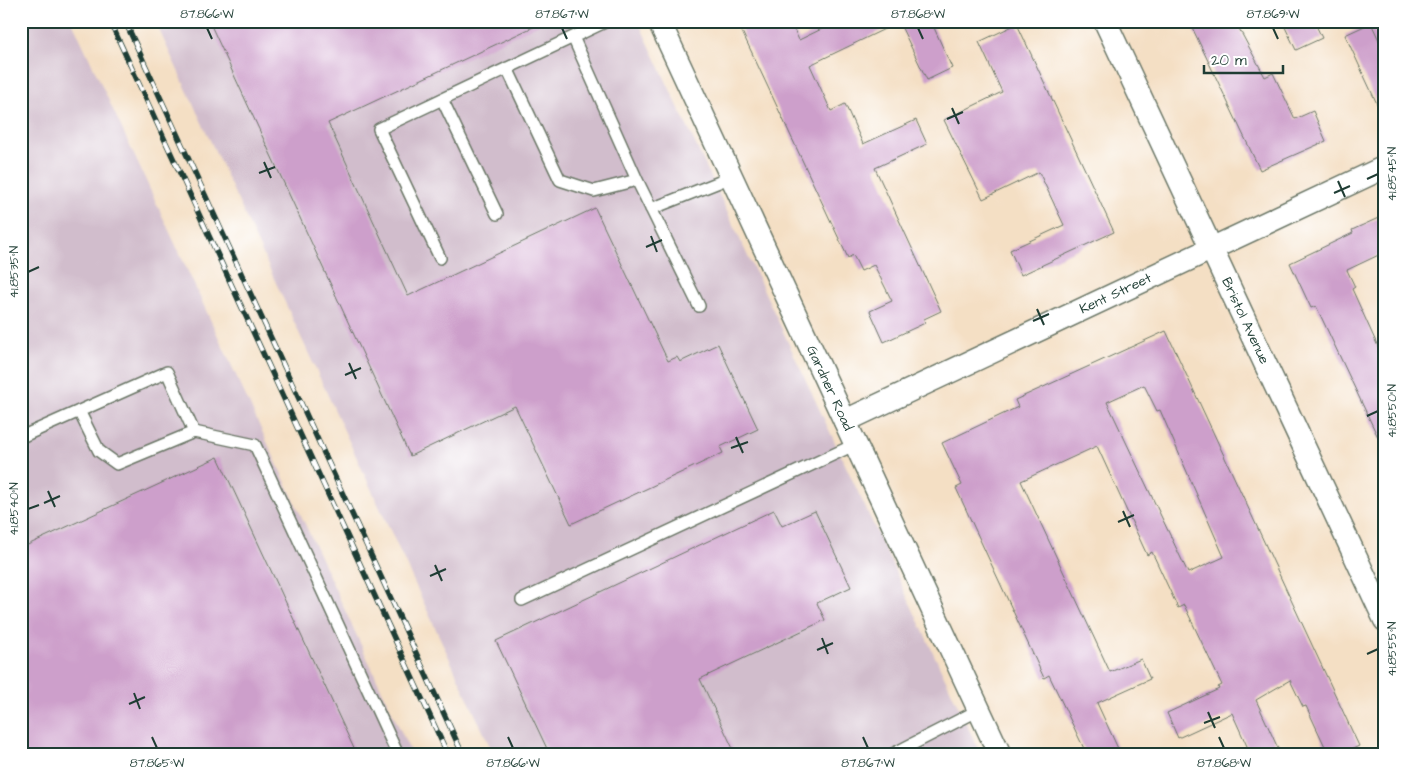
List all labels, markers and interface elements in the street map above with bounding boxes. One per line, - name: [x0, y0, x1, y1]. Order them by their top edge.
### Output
- text: 87.866°W: [180, 6, 235, 23]
- text: 87.867°W: [535, 6, 589, 23]
- text: 87.868°W: [891, 6, 946, 23]
- text: 87.869°W: [1247, 6, 1300, 23]
- scale bar: [1204, 42, 1282, 74]
- text: 20 m: [1211, 50, 1247, 71]
- text: 41.8545°N: [1384, 146, 1401, 201]
- text: 41.8535°N: [6, 245, 23, 298]
- street label: Kent Street: [1076, 268, 1155, 319]
- street label: Bristol Avenue: [1216, 274, 1274, 368]
- street label: Gardner Road: [801, 342, 858, 434]
- text: 41.8550°N: [1384, 384, 1401, 438]
- text: 41.8540°N: [6, 482, 23, 536]
- text: 41.8555°N: [1384, 621, 1401, 676]
- text: 87.865°W: [130, 755, 185, 772]
- text: 87.866°W: [486, 755, 541, 772]
- text: 87.867°W: [841, 755, 895, 772]
- text: 87.868°W: [1197, 755, 1252, 772]

